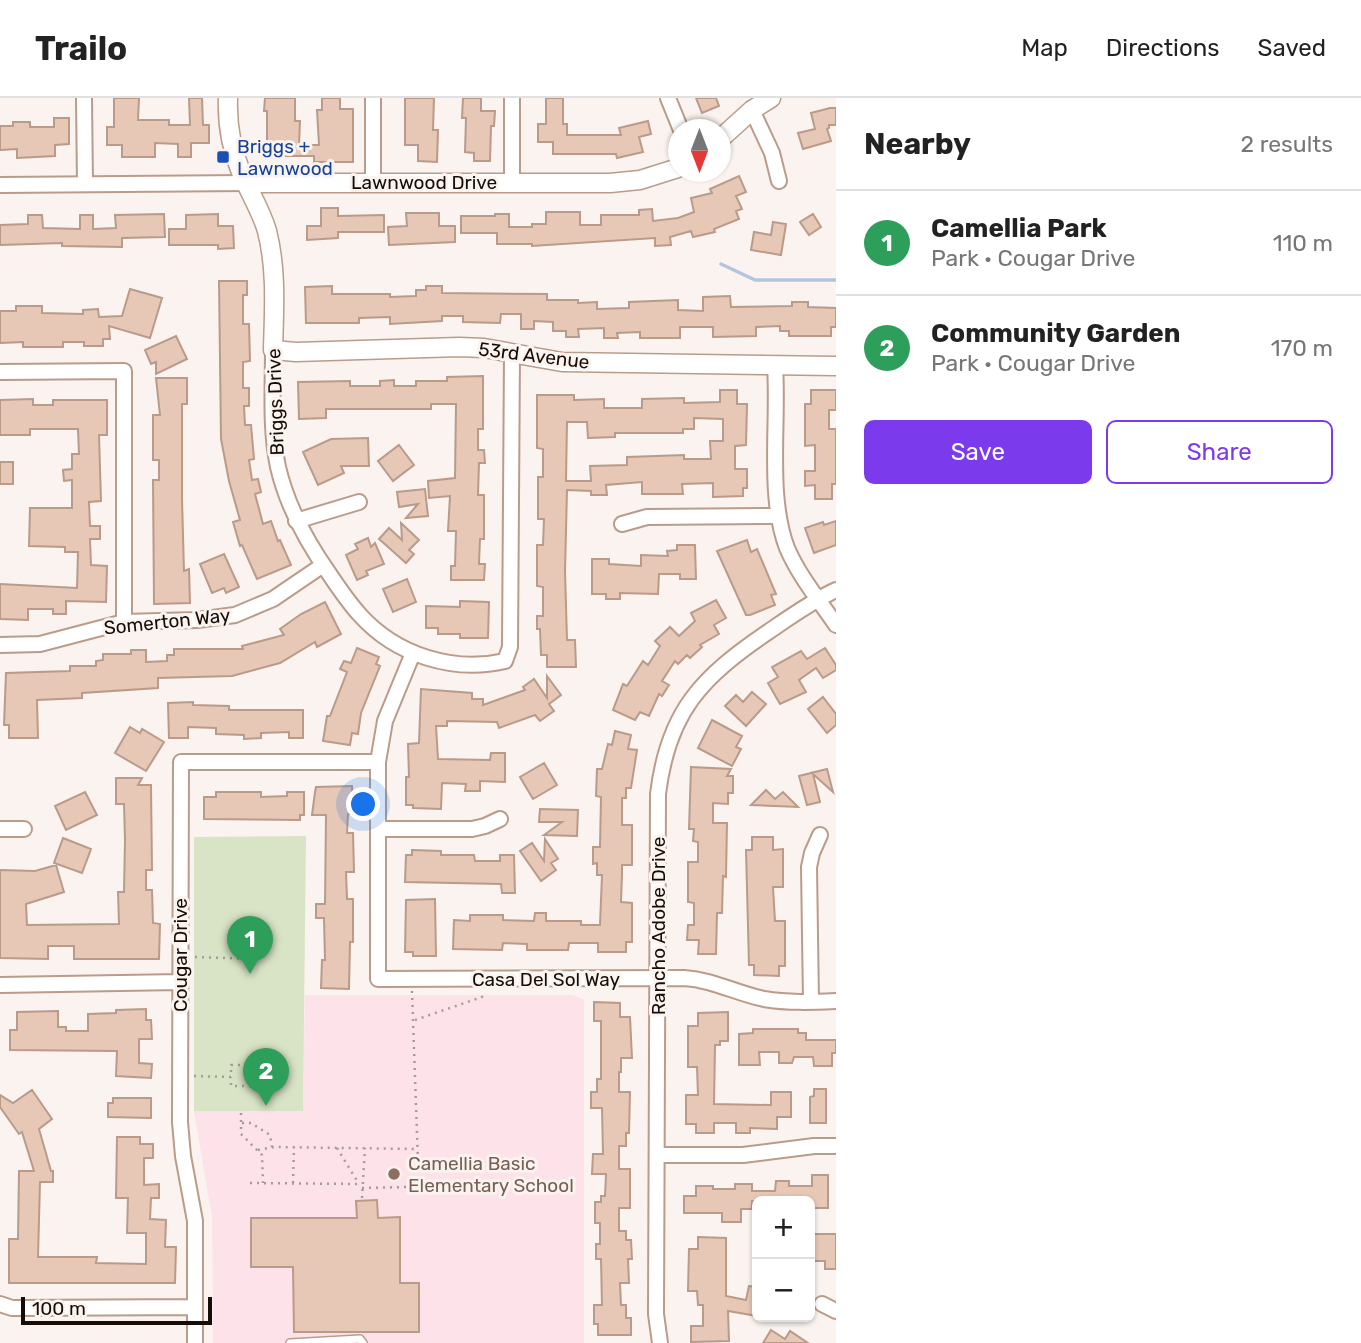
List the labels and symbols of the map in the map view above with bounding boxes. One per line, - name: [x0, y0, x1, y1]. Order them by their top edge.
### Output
- north arrow: [668, 119, 731, 182]
- place label: Briggs + Lawnwood: [237, 135, 333, 180]
- marker: Briggs + Lawnwood: [215, 149, 231, 165]
- street label: Lawnwood Drive: [351, 171, 497, 194]
- street label: 53rd Avenue: [477, 337, 591, 374]
- street label: Briggs Drive: [262, 348, 289, 456]
- street label: Somerton Way: [103, 603, 232, 640]
- your location: [346, 787, 380, 821]
- street label: Rancho Adobe Drive: [647, 837, 670, 1015]
- street label: Cougar Drive: [169, 898, 192, 1012]
- pin: 1: [227, 916, 273, 974]
- street label: Casa Del Sol Way: [472, 968, 620, 991]
- pin: 2: [243, 1048, 289, 1106]
- place label: Camellia Basic Elementary School: [408, 1152, 574, 1197]
- marker: Camellia Basic Elementary School: [386, 1166, 402, 1182]
- scale bar: [21, 1294, 212, 1326]

